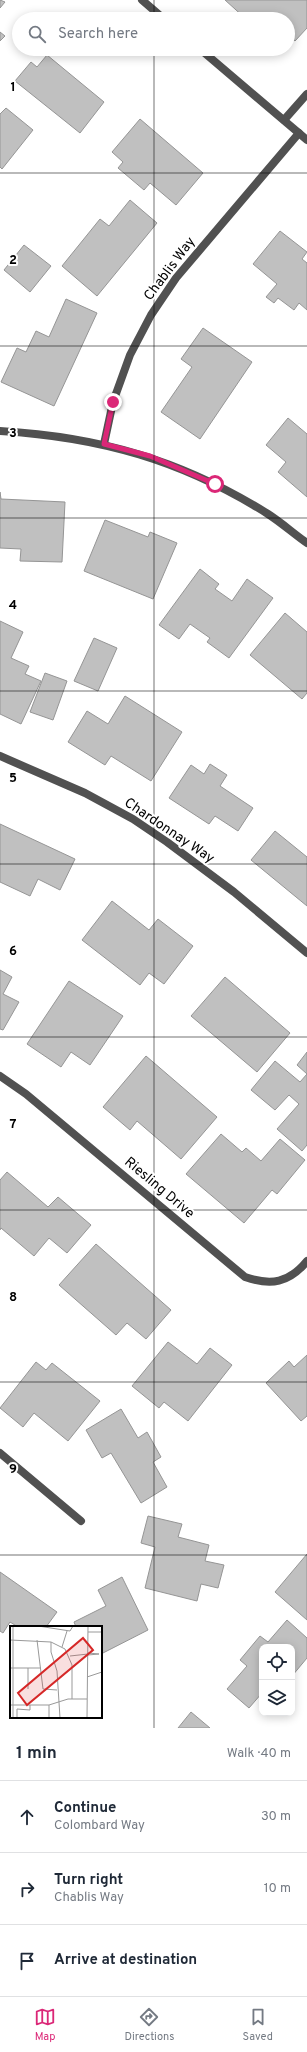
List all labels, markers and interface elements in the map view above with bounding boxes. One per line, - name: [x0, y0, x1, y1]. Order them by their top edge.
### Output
- search box: [12, 12, 295, 56]
- icon: search: [26, 23, 48, 45]
- text: Search here: [58, 25, 138, 44]
- text: 1: [10, 80, 16, 96]
- street label: Chablis Way: [141, 234, 199, 304]
- text: 2: [9, 253, 17, 269]
- route end: [104, 393, 122, 411]
- text: 3: [9, 426, 17, 442]
- route start: [206, 475, 224, 493]
- text: 4: [9, 598, 17, 614]
- text: 5: [9, 771, 17, 787]
- street label: Chardonnay Way: [121, 795, 217, 867]
- text: 6: [9, 944, 17, 960]
- text: 7: [10, 1117, 17, 1133]
- street label: Riesling Drive: [120, 1154, 198, 1222]
- text: 8: [9, 1290, 17, 1306]
- text: 9: [9, 1462, 17, 1478]
- inset map: [10, 1626, 102, 1718]
- map controls: [259, 1644, 295, 1716]
- button: locate: [259, 1644, 295, 1680]
- button: layers: [259, 1680, 295, 1716]
- text: 1 min: [16, 1743, 57, 1765]
- text: Walk · 40 m: [227, 1746, 291, 1762]
- text: Continue: [54, 1799, 116, 1818]
- icon: ahead: [16, 1806, 38, 1828]
- text: 30 m: [261, 1809, 291, 1825]
- text: Colombard Way: [54, 1818, 145, 1834]
- text: Turn right: [54, 1871, 123, 1890]
- icon: right: [16, 1878, 38, 1900]
- text: 10 m: [264, 1881, 291, 1897]
- text: Chablis Way: [54, 1890, 124, 1906]
- icon: arrive: [16, 1950, 38, 1972]
- text: Arrive at destination: [54, 1951, 197, 1970]
- tab: Map: [34, 2006, 56, 2044]
- tab: Directions: [124, 2006, 174, 2044]
- tab: Saved: [243, 2006, 273, 2044]

